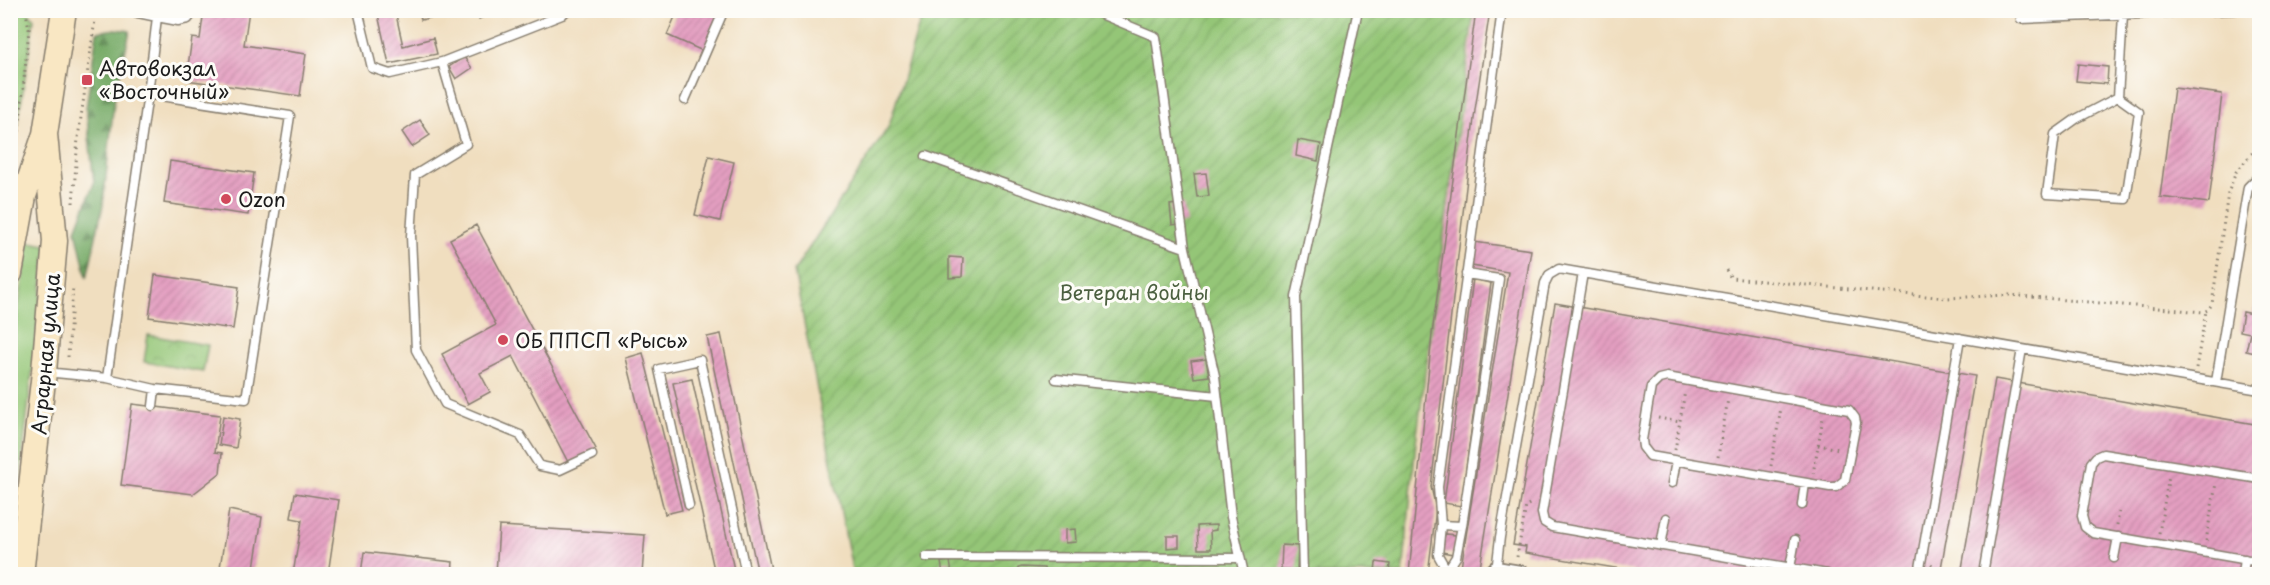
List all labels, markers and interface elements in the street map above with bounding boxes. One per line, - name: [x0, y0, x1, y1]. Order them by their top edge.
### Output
- place label: Автовокзал «Восточный»: [99, 53, 229, 106]
- marker: Автовокзал «Восточный»: [80, 73, 94, 87]
- place label: Ozon: [238, 184, 286, 214]
- marker: Ozon: [219, 192, 233, 206]
- street label: Аграрная улица: [23, 272, 67, 436]
- park label: Ветеран войны: [1059, 277, 1209, 307]
- place label: ОБ ППСП «Рысь»: [515, 325, 688, 355]
- marker: ОБ ППСП «Рысь»: [496, 333, 510, 347]

